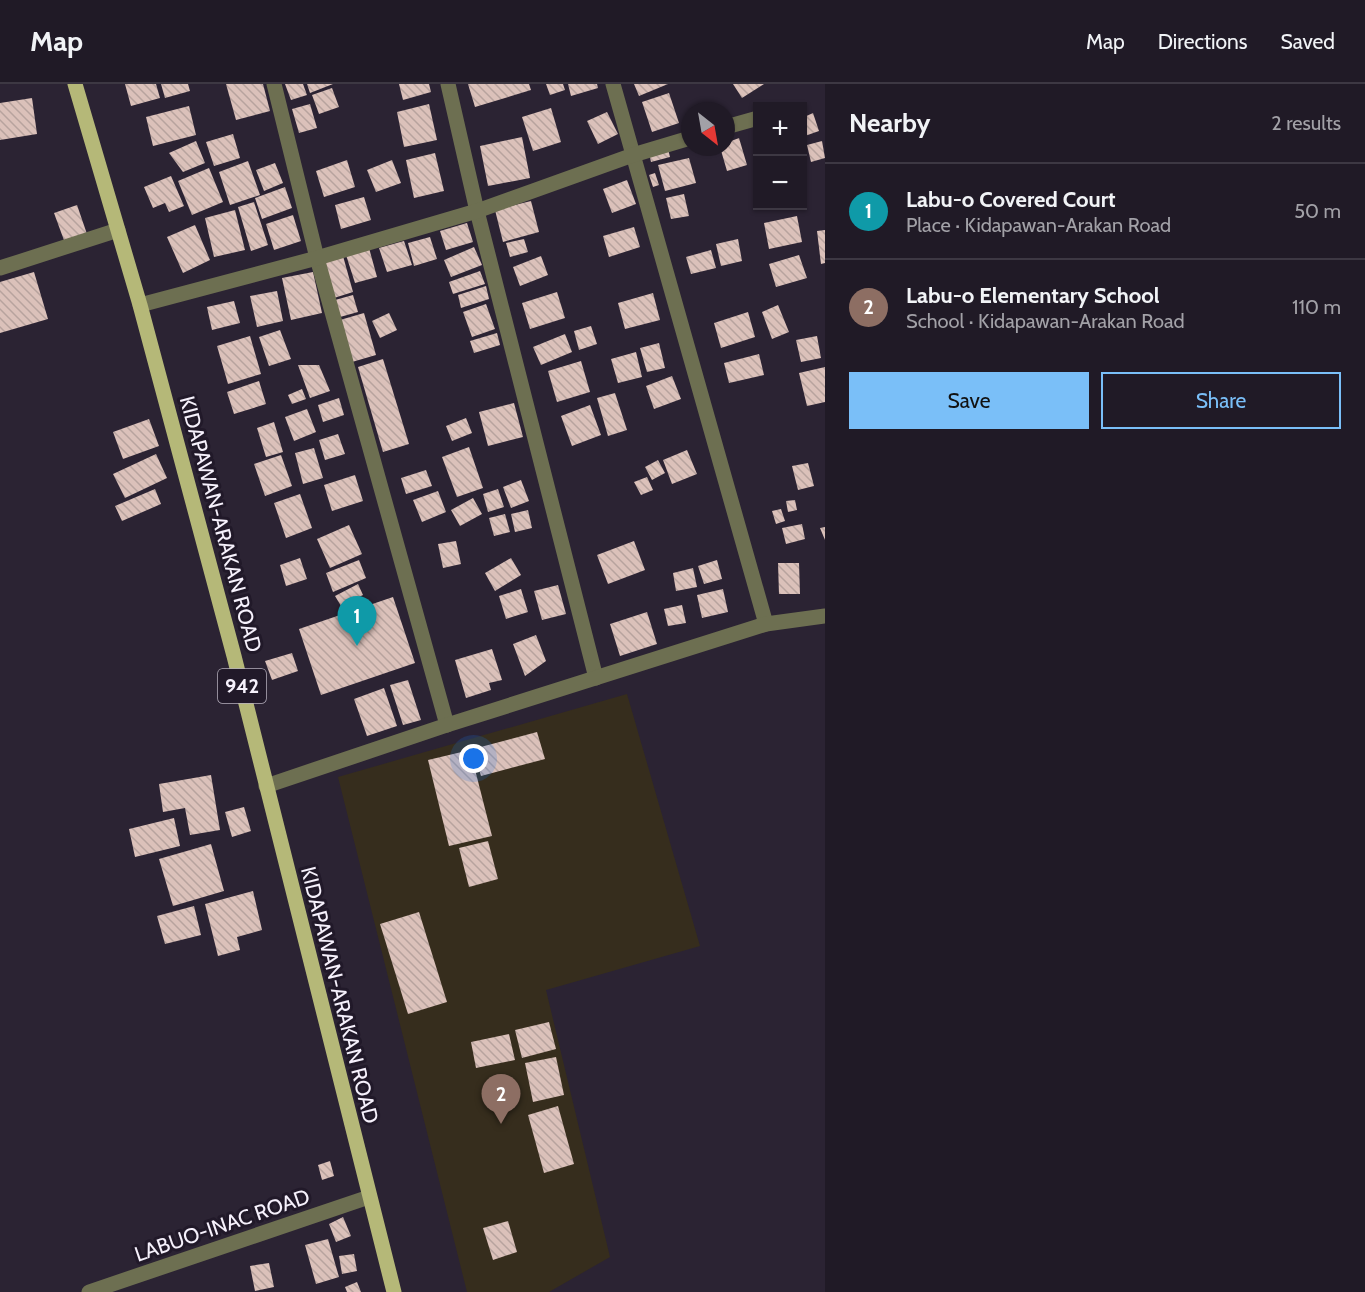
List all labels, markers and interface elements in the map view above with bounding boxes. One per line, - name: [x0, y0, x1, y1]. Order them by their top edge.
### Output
- text: Map: [30, 24, 83, 58]
- text: Map: [1086, 29, 1125, 54]
- text: Directions: [1158, 29, 1247, 54]
- text: Saved: [1280, 29, 1335, 54]
- north arrow: [681, 102, 735, 156]
- map controls: [753, 102, 807, 210]
- button: +: [753, 102, 807, 156]
- text: Nearby: [849, 107, 930, 139]
- text: 2 results: [1271, 111, 1341, 135]
- button: −: [753, 156, 807, 210]
- text: Labu-o Covered Court: [906, 186, 1116, 213]
- text: 1: [865, 199, 872, 223]
- text: 50 m: [1294, 199, 1341, 223]
- text: Place · Kidapawan-Arakan Road: [906, 213, 1171, 237]
- text: Labu-o Elementary School: [906, 282, 1160, 309]
- text: 2: [863, 295, 874, 319]
- text: 110 m: [1292, 295, 1341, 319]
- text: School · Kidapawan-Arakan Road: [906, 309, 1185, 333]
- button: Save: [849, 372, 1089, 429]
- button: Share: [1101, 372, 1341, 429]
- street label: KIDAPAWAN-ARAKAN ROAD: [175, 393, 267, 655]
- pin: 1: [338, 596, 376, 646]
- road number: 942: [218, 669, 266, 703]
- your location: [459, 744, 488, 773]
- street label: KIDAPAWAN-ARAKAN ROAD: [296, 864, 384, 1126]
- pin: 2: [482, 1074, 520, 1124]
- street label: LABUO-INAC ROAD: [131, 1183, 313, 1267]

